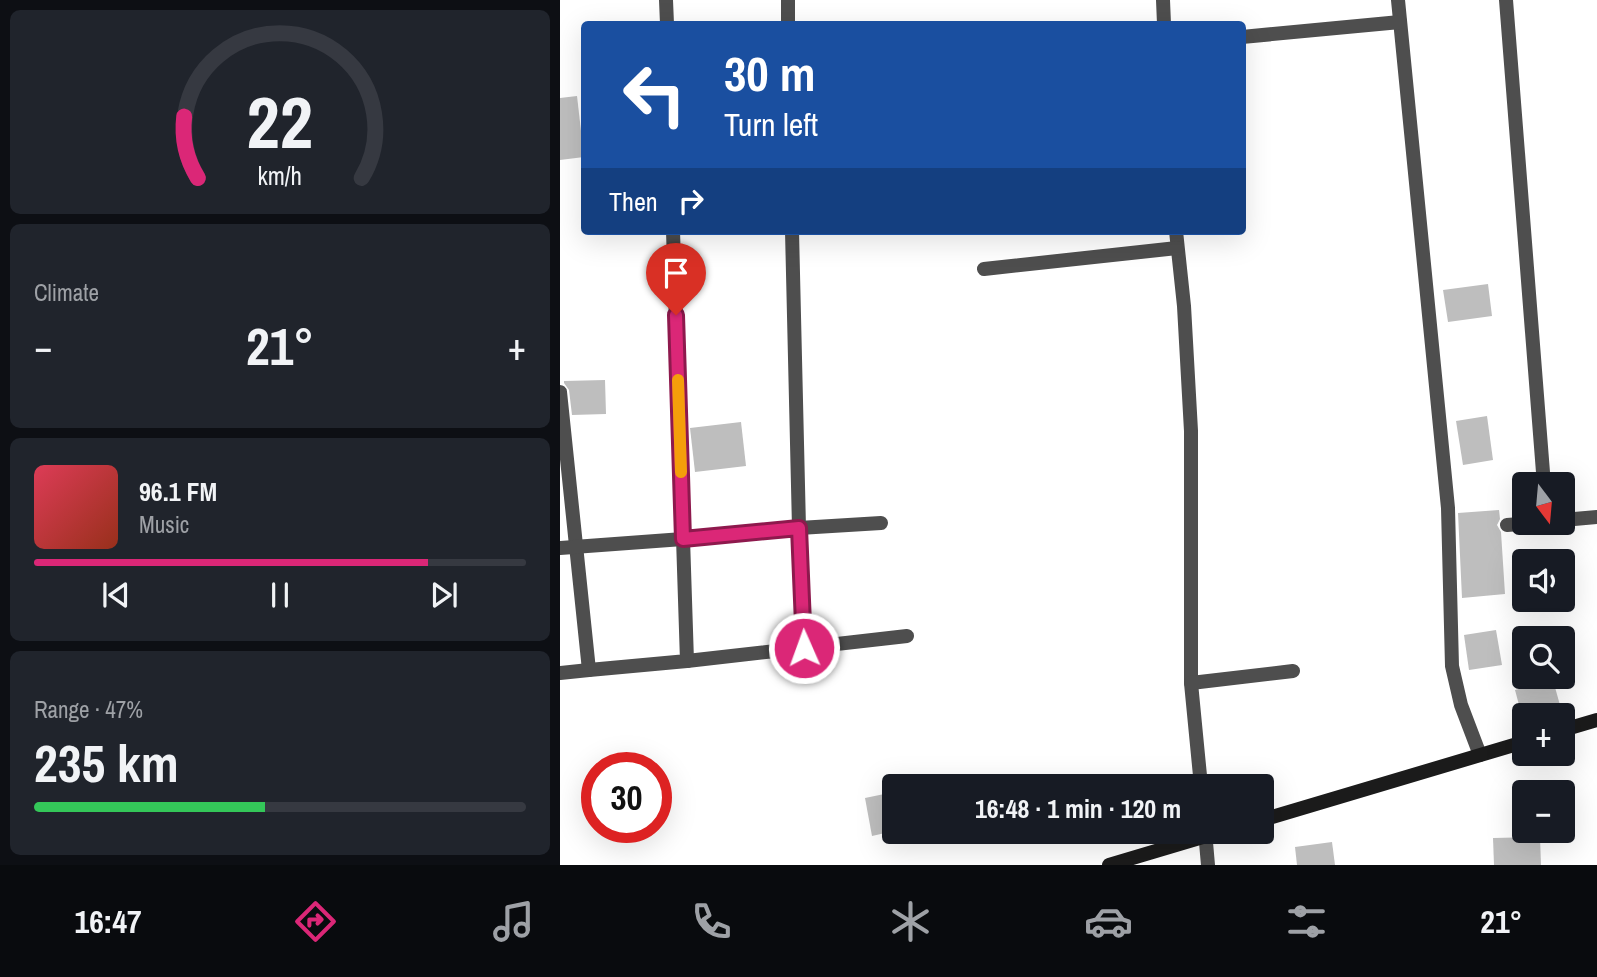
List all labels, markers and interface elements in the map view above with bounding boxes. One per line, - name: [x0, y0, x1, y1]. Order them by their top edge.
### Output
- text: 30 m: [724, 40, 816, 106]
- icon: left: [609, 49, 700, 140]
- text: 22: [247, 73, 313, 171]
- text: Turn left: [724, 103, 818, 146]
- text: km/h: [258, 159, 302, 193]
- icon: right: [672, 182, 710, 220]
- text: Then: [609, 184, 658, 219]
- pin: [646, 243, 706, 315]
- icon: arrive: [657, 254, 695, 292]
- text: Climate: [34, 277, 99, 308]
- text: 21°: [246, 311, 314, 381]
- text: −: [34, 321, 52, 372]
- text: +: [508, 321, 526, 372]
- north arrow: [1512, 472, 1575, 536]
- map controls: [1512, 472, 1575, 843]
- text: 96.1 FM: [139, 474, 217, 509]
- text: Music: [139, 509, 189, 540]
- button: sound: [1512, 549, 1575, 612]
- icon: previous: [97, 576, 135, 614]
- icon: pause: [261, 576, 299, 614]
- icon: next: [425, 576, 463, 614]
- position arrow: [767, 611, 841, 685]
- button: search: [1512, 626, 1575, 689]
- text: Range · 47%: [34, 694, 143, 725]
- button: +: [1512, 703, 1575, 766]
- text: 235 km: [34, 728, 179, 798]
- speed limit sign: 30: [581, 752, 672, 843]
- button: −: [1512, 780, 1575, 843]
- text: 16:48 · 1 min · 120 m: [975, 791, 1181, 826]
- icon: directions: [291, 897, 340, 946]
- icon: music: [489, 897, 538, 946]
- icon: phone: [687, 897, 736, 946]
- icon: climate: [886, 897, 935, 946]
- icon: car: [1084, 897, 1133, 946]
- icon: filters: [1282, 897, 1331, 946]
- text: 16:47: [75, 900, 142, 943]
- text: 21°: [1480, 900, 1522, 943]

